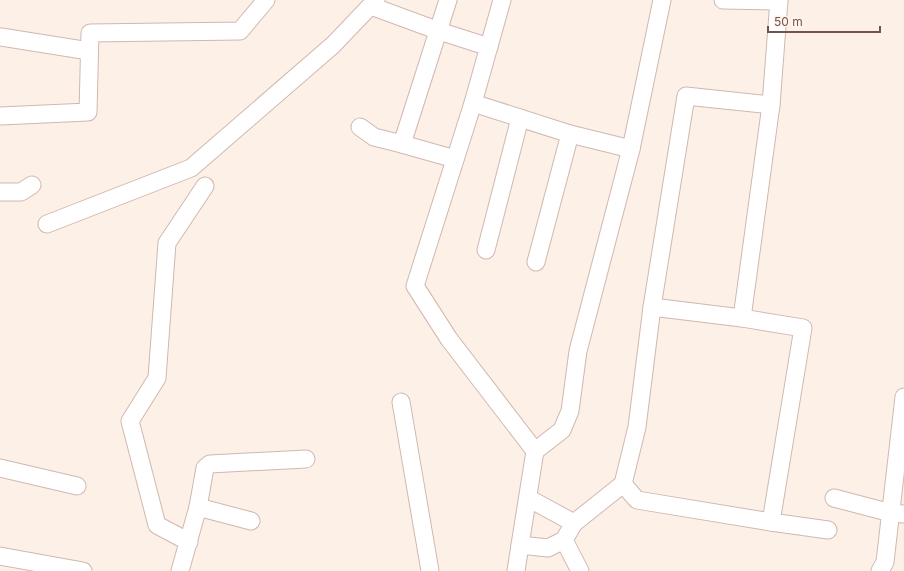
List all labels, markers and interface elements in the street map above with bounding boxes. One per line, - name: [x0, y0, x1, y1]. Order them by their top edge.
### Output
- scale bar: [768, 8, 880, 34]
- text: 50 m: [774, 14, 803, 29]

